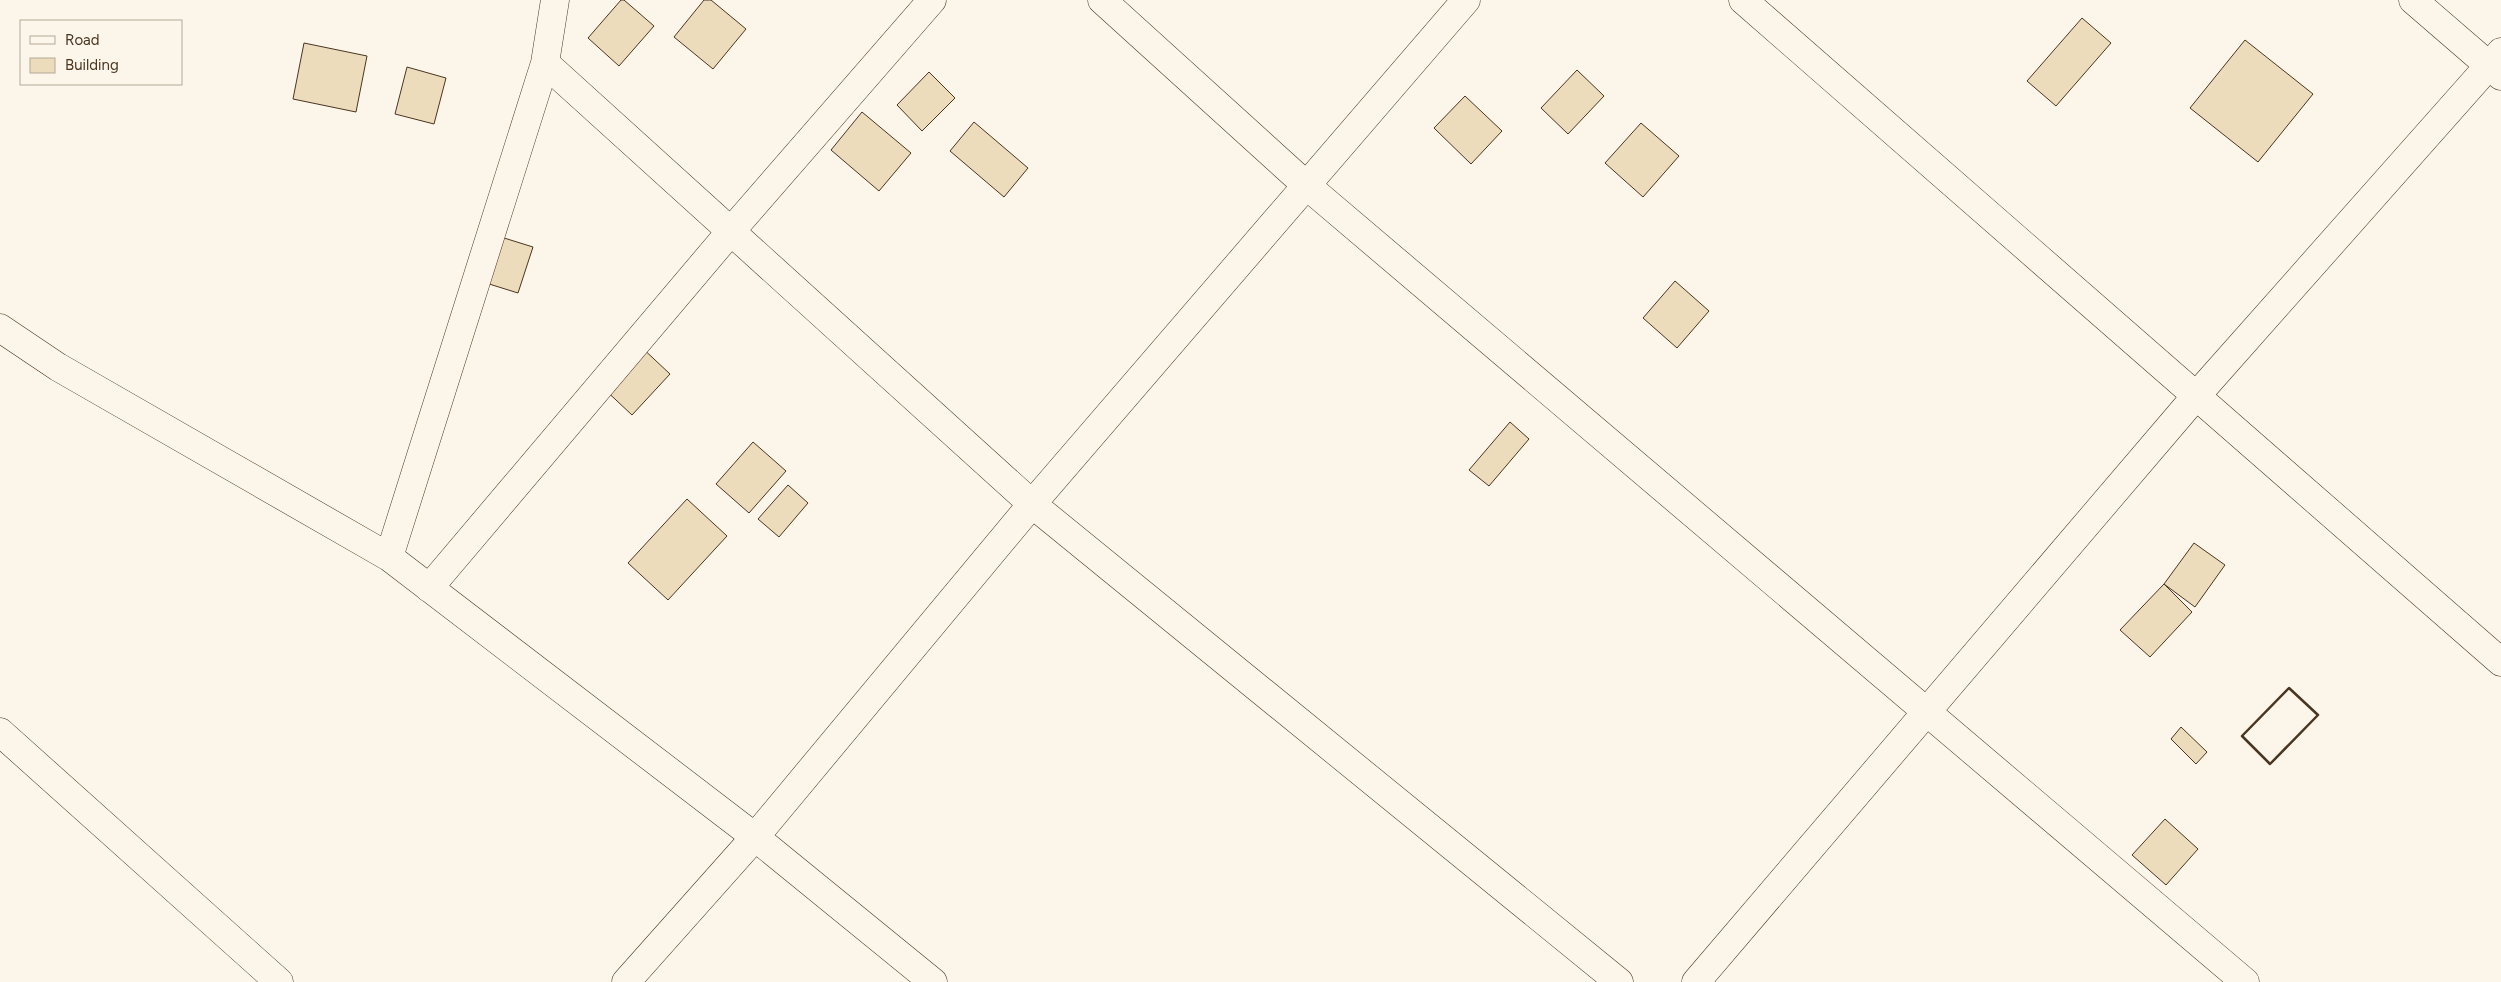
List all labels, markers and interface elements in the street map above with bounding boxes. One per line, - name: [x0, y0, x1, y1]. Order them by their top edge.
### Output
- legend: [20, 20, 182, 85]
- text: Road: [65, 31, 100, 49]
- text: Building: [65, 56, 119, 74]

